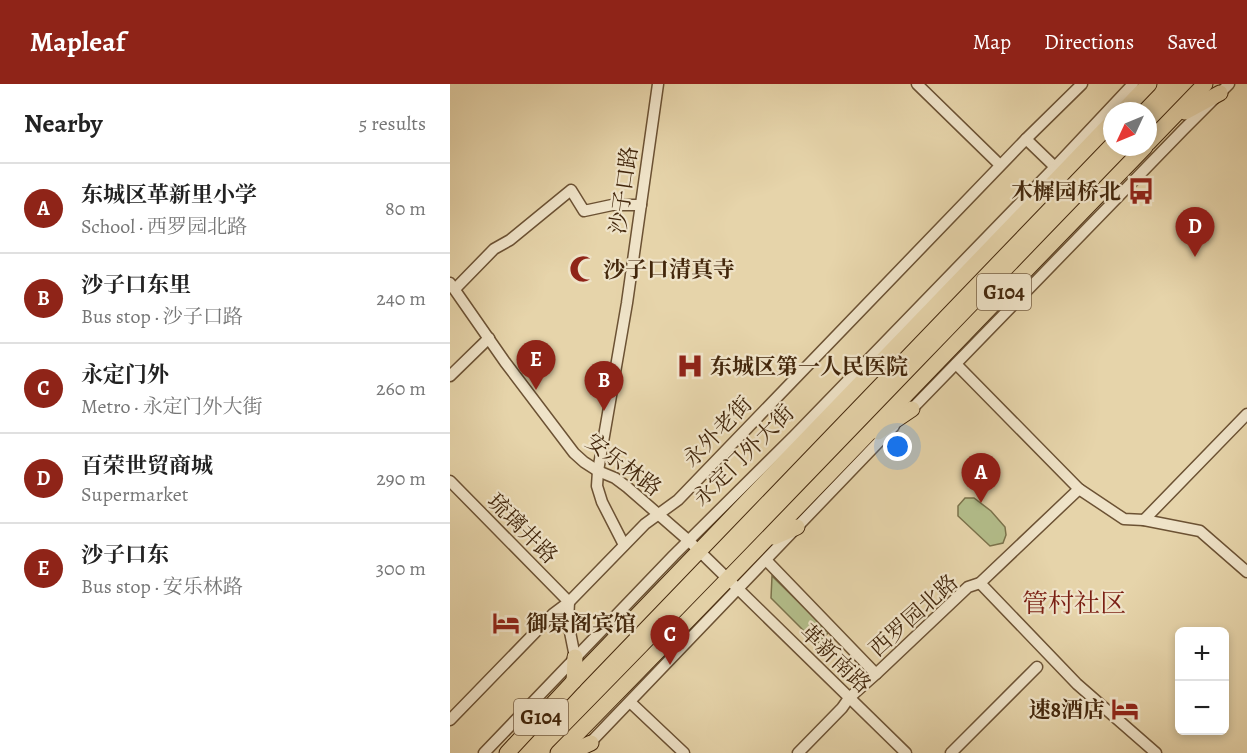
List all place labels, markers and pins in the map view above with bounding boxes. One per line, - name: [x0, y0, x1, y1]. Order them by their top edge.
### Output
- bus stop icon: 木樨园桥北: [1126, 176, 1156, 206]
- place label: 木樨园桥北: [1011, 177, 1121, 207]
- pin: D: [1176, 208, 1214, 257]
- mosque icon: 沙子口清真寺: [568, 254, 598, 284]
- place label: 沙子口清真寺: [603, 255, 735, 285]
- pin: E: [516, 340, 556, 390]
- hospital icon: 东城区第一人民医院: [675, 351, 705, 381]
- place label: 东城区第一人民医院: [710, 352, 908, 382]
- pin: B: [584, 362, 624, 411]
- pin: A: [962, 454, 1000, 503]
- hotel icon: 御景阁宾馆: [491, 608, 521, 638]
- place label: 御景阁宾馆: [526, 609, 636, 639]
- pin: C: [650, 616, 690, 665]
- hotel icon: 速8酒店: [1110, 694, 1140, 724]
- place label: 速8酒店: [1028, 695, 1105, 725]

